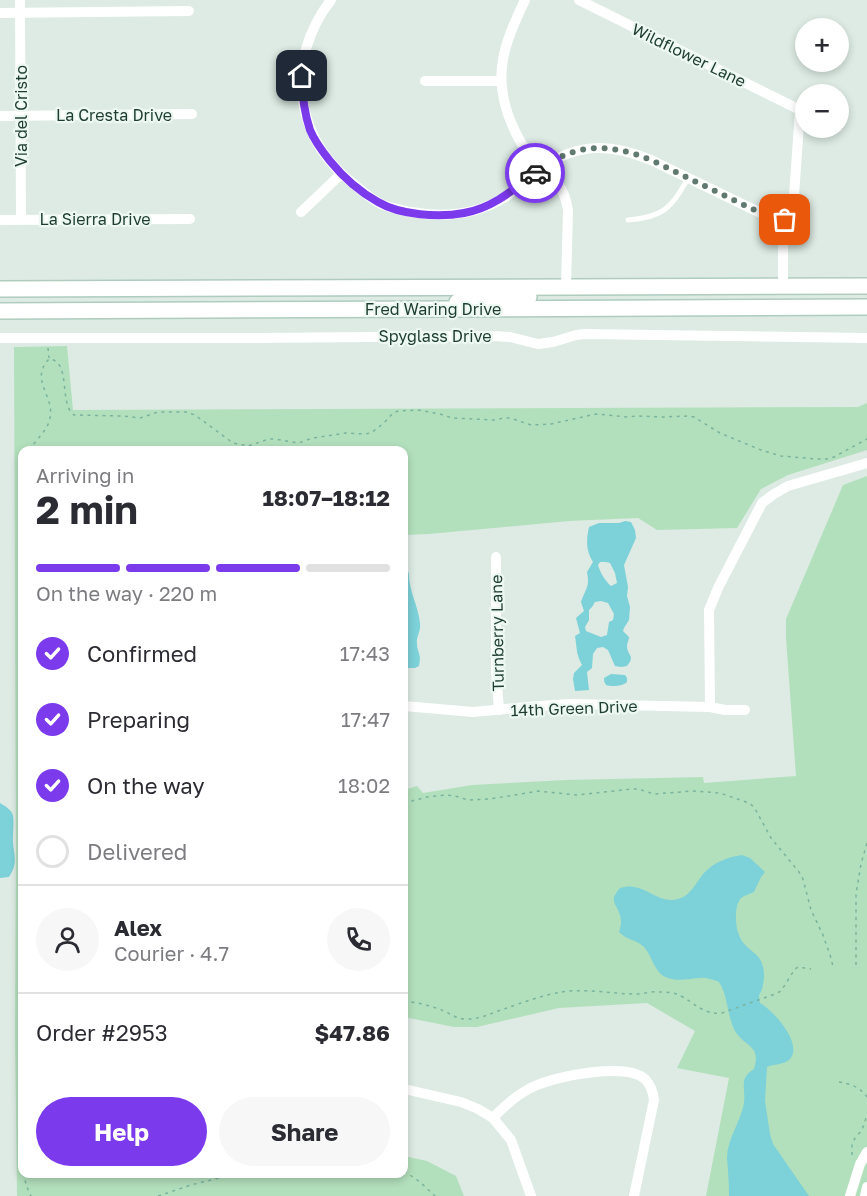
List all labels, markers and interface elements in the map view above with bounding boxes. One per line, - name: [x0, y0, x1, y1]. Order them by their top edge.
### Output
- map controls: [795, 18, 849, 138]
- button: +: [795, 18, 849, 72]
- street label: Wildflower Lane: [629, 19, 749, 91]
- pin: [276, 50, 327, 101]
- icon: home: [285, 59, 318, 92]
- street label: Via del Cristo: [11, 65, 31, 167]
- button: −: [795, 84, 849, 138]
- street label: La Cresta Drive: [56, 105, 172, 125]
- courier: [505, 143, 565, 203]
- icon: car: [519, 157, 552, 190]
- pin: [759, 194, 810, 245]
- icon: bag: [768, 203, 801, 236]
- street label: La Sierra Drive: [39, 209, 151, 229]
- street label: Fred Waring Drive: [365, 299, 501, 319]
- street label: Spyglass Drive: [378, 326, 492, 346]
- text: Arriving in: [36, 463, 134, 487]
- text: 18:07–18:12: [262, 484, 390, 511]
- text: 2 min: [36, 486, 138, 533]
- street label: Turnberry Lane: [486, 574, 508, 692]
- text: On the way · 220 m: [36, 581, 217, 605]
- icon: check: [36, 637, 69, 670]
- text: Confirmed: [87, 640, 197, 667]
- text: 17:43: [340, 641, 390, 665]
- street label: 14th Green Drive: [510, 696, 638, 720]
- icon: check: [36, 703, 69, 736]
- text: Preparing: [87, 706, 190, 733]
- text: 17:47: [341, 707, 390, 731]
- icon: check: [36, 769, 69, 802]
- text: On the way: [87, 772, 205, 799]
- text: 18:02: [338, 773, 390, 797]
- text: Delivered: [87, 838, 187, 865]
- button: person: [36, 908, 99, 971]
- button: phone: [327, 908, 390, 971]
- text: Alex: [114, 914, 162, 941]
- text: Courier · 4.7: [114, 941, 229, 965]
- text: Order #2953: [36, 1019, 168, 1046]
- text: $47.86: [314, 1019, 390, 1046]
- button: Help: [36, 1097, 207, 1166]
- button: Share: [219, 1097, 390, 1166]

